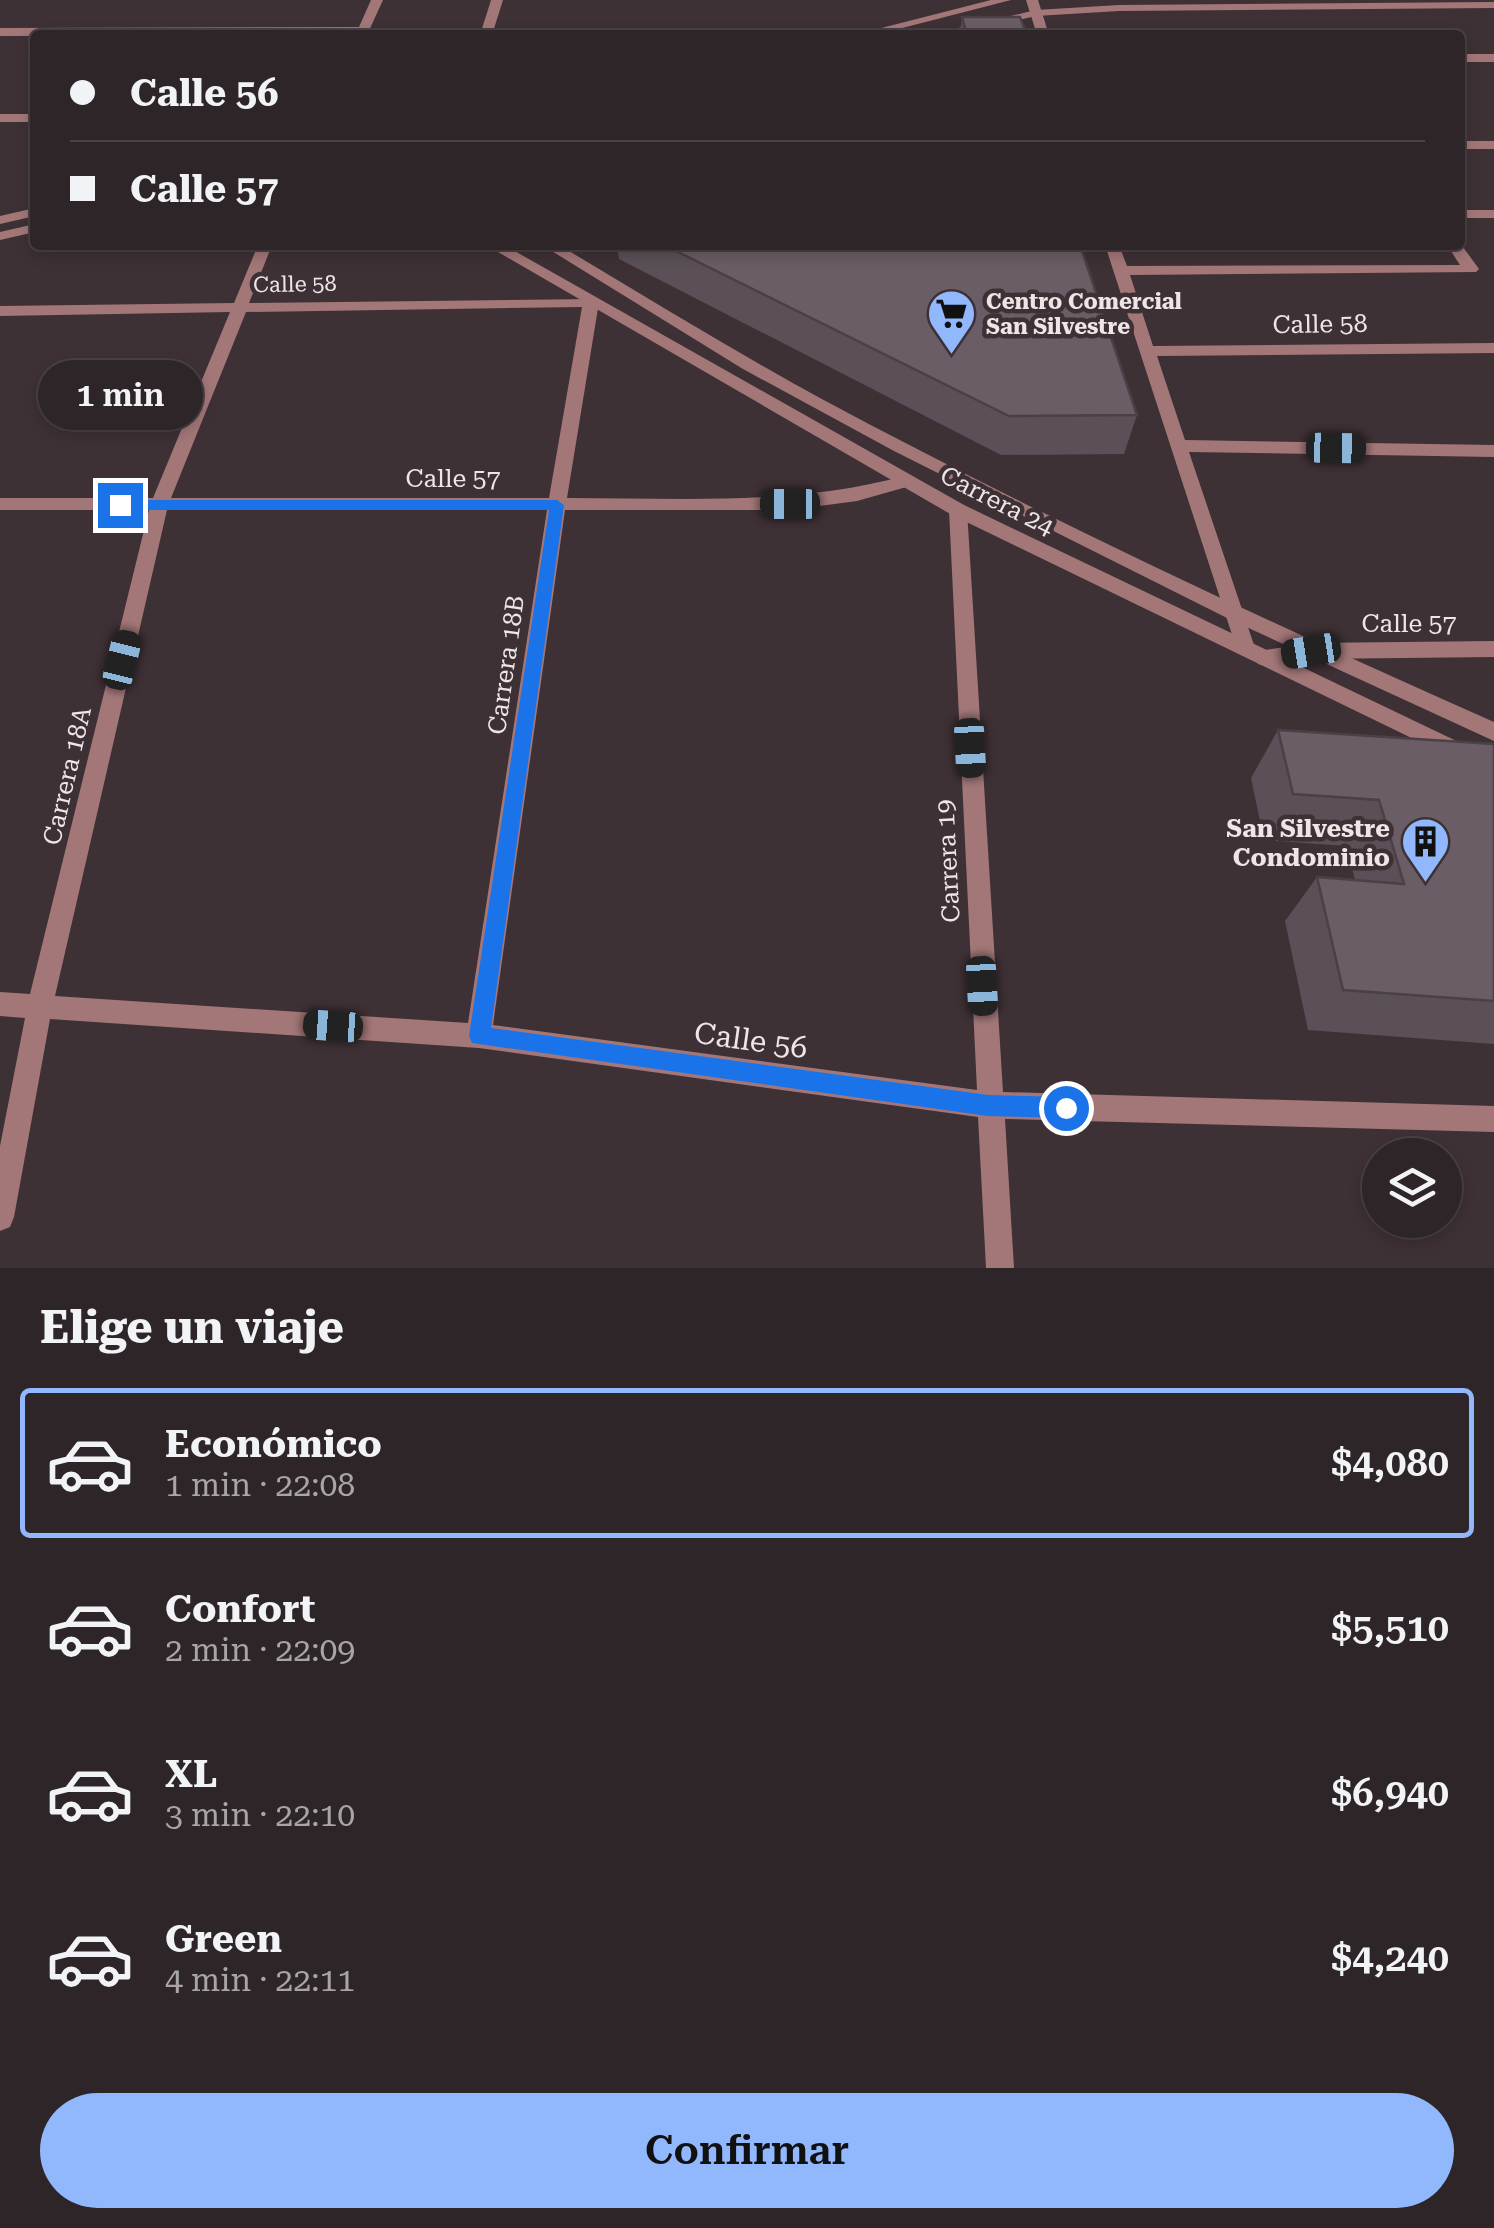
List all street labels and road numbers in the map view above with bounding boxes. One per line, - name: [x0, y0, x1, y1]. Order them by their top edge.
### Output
- street label: Calle 58: [253, 271, 337, 297]
- street label: Calle 58: [1272, 309, 1368, 339]
- street label: Carrera 24: [935, 460, 1059, 542]
- street label: Calle 57: [406, 464, 500, 493]
- street label: Carrera 18B: [482, 594, 530, 736]
- street label: Calle 57: [1362, 609, 1456, 638]
- street label: Carrera 18A: [37, 704, 97, 848]
- street label: Carrera 19: [930, 799, 966, 923]
- street label: Calle 56: [692, 1015, 810, 1065]

